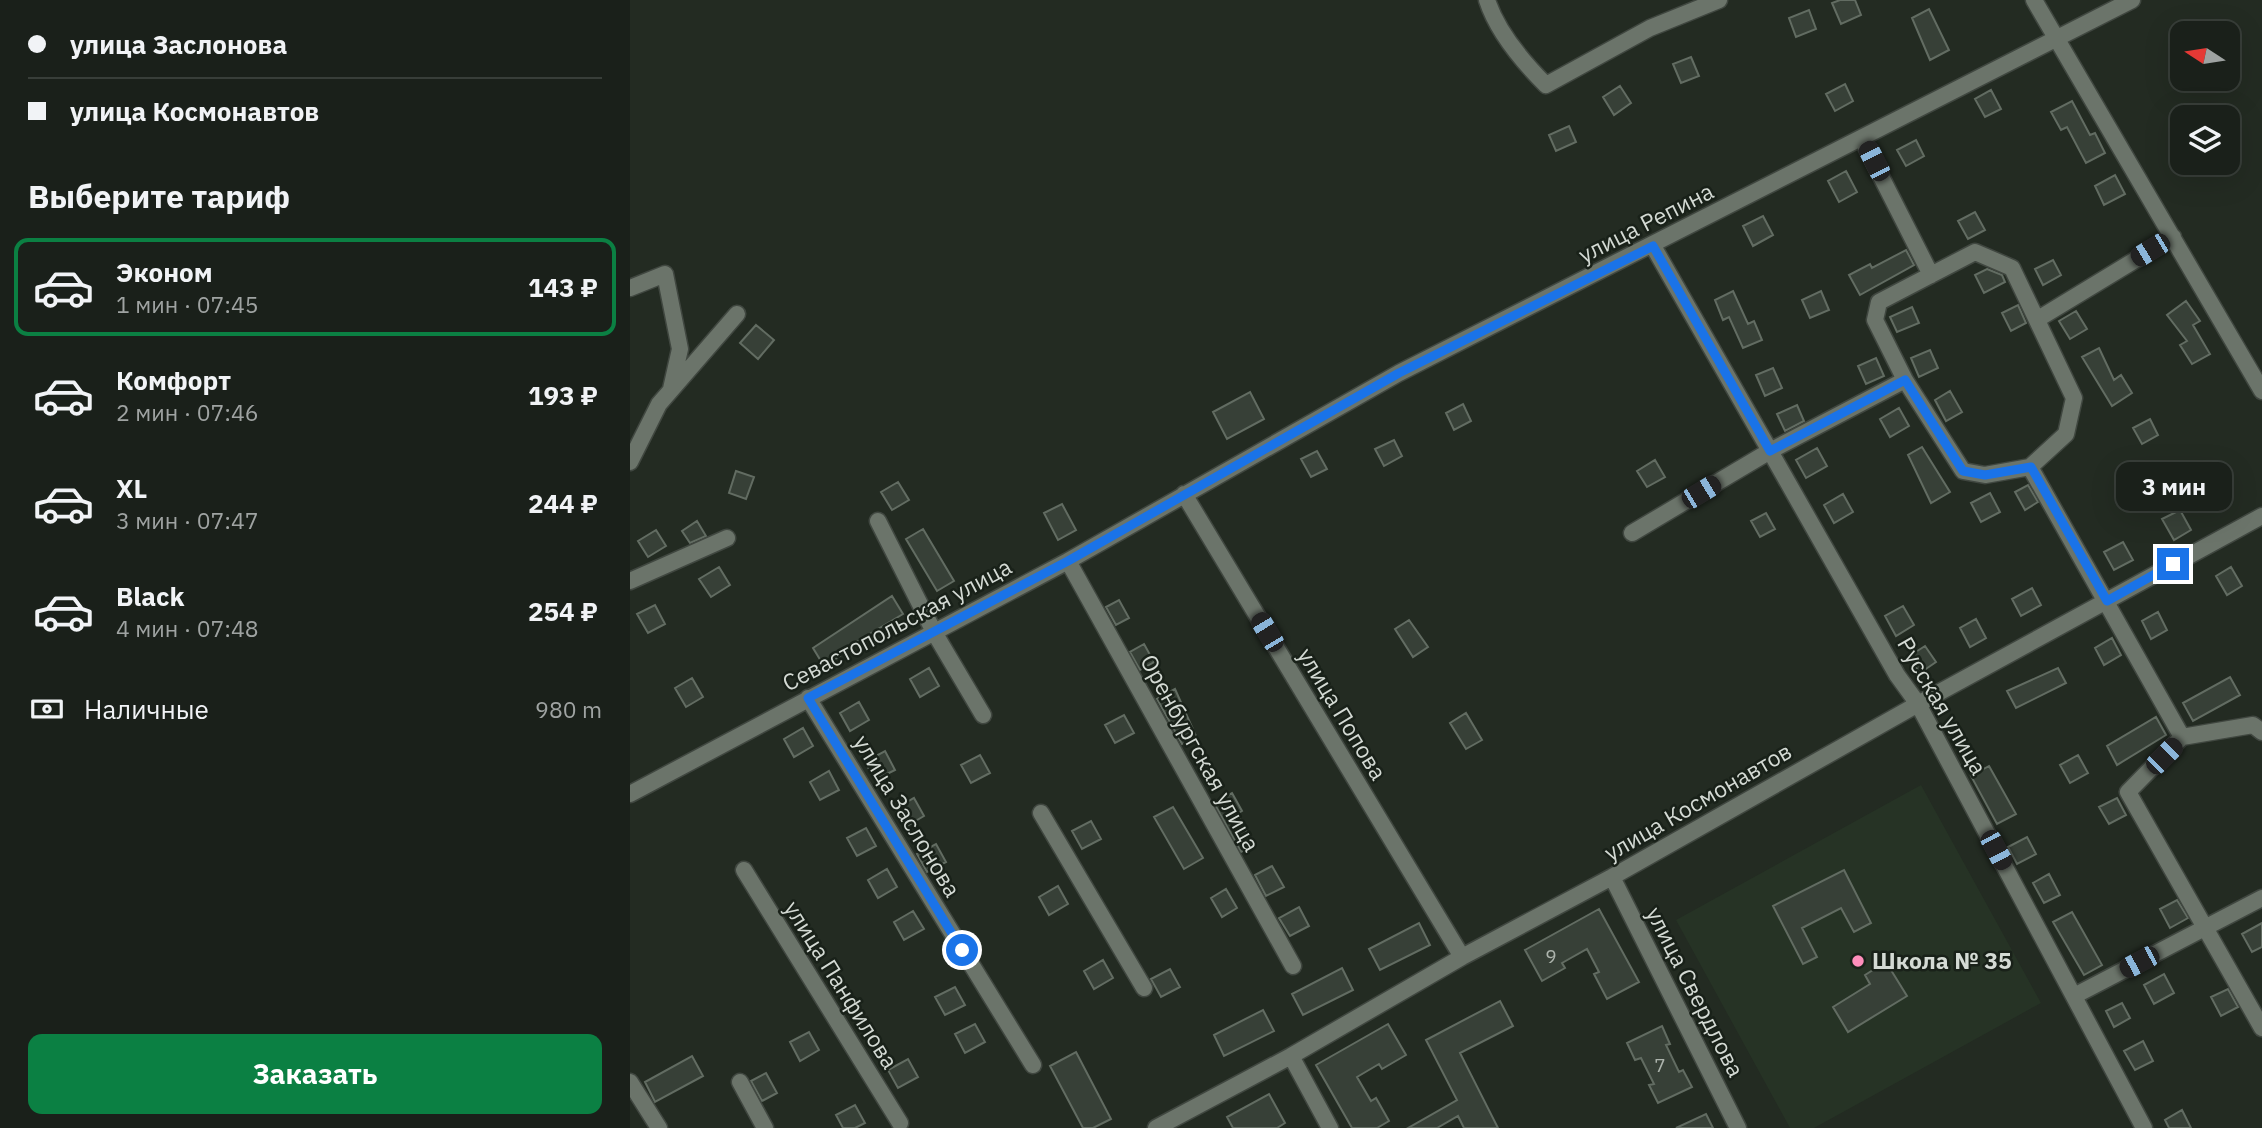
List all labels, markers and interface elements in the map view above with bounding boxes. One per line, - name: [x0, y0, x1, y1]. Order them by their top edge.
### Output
- north arrow: [2170, 21, 2240, 91]
- map controls: [2170, 21, 2240, 175]
- text: улица Заслонова: [70, 27, 287, 61]
- text: улица Космонавтов: [70, 94, 319, 128]
- button: layers: [2170, 105, 2240, 175]
- car: [1856, 138, 1893, 184]
- text: Выберите тариф: [28, 175, 290, 217]
- street label: улица Репина: [1573, 175, 1718, 269]
- car: [2127, 230, 2174, 270]
- text: Эконом: [116, 255, 213, 289]
- icon: car: [32, 256, 95, 319]
- text: 143 ₽: [528, 270, 598, 304]
- text: 1 мин · 07:45: [116, 289, 259, 319]
- text: Комфорт: [116, 363, 231, 397]
- icon: car: [32, 364, 95, 427]
- text: 193 ₽: [528, 378, 598, 412]
- text: 2 мин · 07:46: [116, 397, 259, 427]
- callout: 3 мин: [2115, 462, 2231, 512]
- text: XL: [116, 471, 147, 505]
- text: 3 мин: [2142, 471, 2206, 501]
- icon: car: [32, 472, 95, 535]
- car: [1678, 472, 1725, 512]
- text: 244 ₽: [528, 486, 598, 520]
- text: 3 мин · 07:47: [116, 505, 259, 535]
- route end: [2157, 548, 2189, 580]
- street label: Севастопольская улица: [777, 551, 1016, 697]
- text: Black: [116, 579, 184, 613]
- icon: car: [32, 580, 95, 643]
- text: 254 ₽: [528, 594, 598, 628]
- car: [1248, 609, 1287, 655]
- text: 4 мин · 07:48: [116, 613, 259, 643]
- street label: Русская улица: [1891, 631, 1995, 780]
- street label: улица Попова: [1292, 642, 1394, 785]
- street label: Оренбургская улица: [1134, 649, 1268, 856]
- icon: cash: [28, 690, 66, 728]
- text: Наличные: [84, 692, 209, 726]
- text: 980 m: [535, 694, 602, 724]
- street label: улица Заслонова: [848, 729, 968, 902]
- car: [2142, 734, 2187, 778]
- street label: улица Космонавтов: [1598, 735, 1797, 867]
- car: [1977, 827, 2016, 873]
- street label: улица Панфилова: [778, 895, 906, 1074]
- street label: улица Свердлова: [1640, 901, 1752, 1082]
- route start: [946, 934, 978, 966]
- car: [2116, 943, 2163, 981]
- house number: 9: [1545, 944, 1557, 968]
- place label: Школа № 35: [1872, 945, 2012, 975]
- marker: Школа № 35: [1850, 953, 1866, 969]
- button: Заказать: [28, 1034, 602, 1114]
- house number: 7: [1654, 1053, 1666, 1077]

